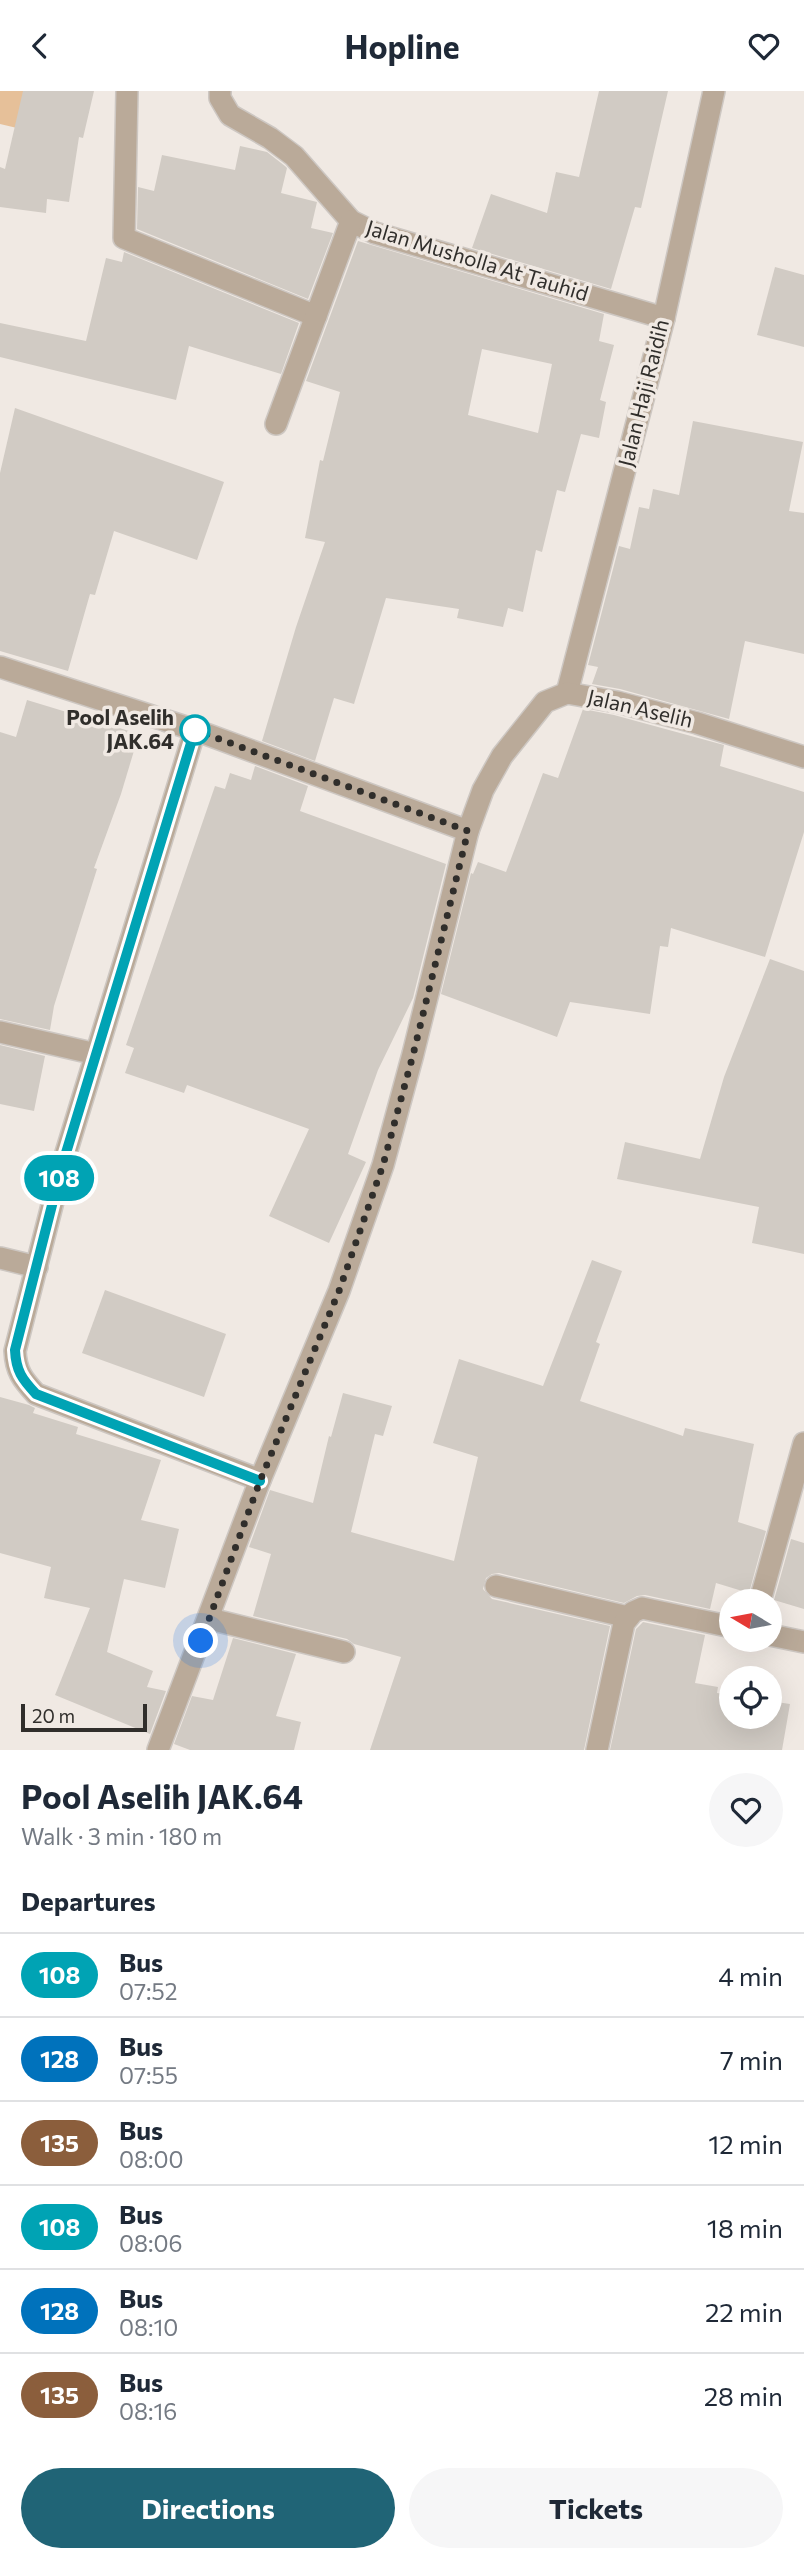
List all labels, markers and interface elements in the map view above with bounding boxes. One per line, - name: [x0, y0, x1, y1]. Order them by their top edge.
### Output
- text: Hopline: [344, 26, 460, 66]
- icon: back: [21, 27, 59, 65]
- icon: heart: [745, 27, 783, 65]
- street label: Jalan Musholla At Tauhid: [363, 214, 592, 305]
- street label: Jalan Haji Raidih: [612, 316, 673, 469]
- street label: Jalan Aselih: [585, 683, 695, 732]
- place label: Pool Aselih JAK.64: [66, 704, 174, 753]
- marker: Pool Aselih JAK.64: [180, 715, 210, 745]
- line badge: 108: [19, 1155, 99, 1201]
- text: 108: [38, 1163, 80, 1192]
- north arrow: [719, 1589, 782, 1652]
- map controls: [719, 1589, 782, 1729]
- your location: [183, 1623, 218, 1658]
- button: locate: [719, 1666, 782, 1729]
- scale bar: [21, 1701, 147, 1733]
- text: 20 m: [32, 1704, 75, 1727]
- button: heart: [709, 1773, 783, 1847]
- text: Pool Aselih JAK.64: [21, 1775, 303, 1816]
- text: Walk · 3 min · 180 m: [21, 1822, 222, 1850]
- text: Departures: [21, 1885, 156, 1916]
- text: Bus: [119, 1946, 163, 1977]
- text: 108: [39, 1960, 80, 1989]
- text: 4 min: [718, 1960, 783, 1991]
- text: 07:52: [119, 1977, 177, 2005]
- text: Bus: [119, 2030, 163, 2061]
- text: 128: [40, 2044, 79, 2073]
- text: 7 min: [720, 2044, 783, 2075]
- text: 07:55: [119, 2061, 178, 2089]
- text: Bus: [119, 2114, 163, 2145]
- text: 135: [40, 2128, 79, 2157]
- text: 12 min: [708, 2128, 783, 2159]
- text: 08:00: [119, 2145, 183, 2173]
- text: Bus: [119, 2198, 163, 2229]
- text: 108: [39, 2212, 80, 2241]
- text: 18 min: [707, 2212, 783, 2243]
- text: 08:06: [119, 2229, 182, 2257]
- text: Bus: [119, 2282, 163, 2313]
- text: 128: [40, 2296, 79, 2325]
- text: 22 min: [705, 2296, 783, 2327]
- text: 08:10: [119, 2313, 178, 2341]
- text: Bus: [119, 2366, 163, 2397]
- text: 135: [40, 2380, 79, 2409]
- text: 28 min: [704, 2380, 783, 2411]
- text: 08:16: [119, 2397, 177, 2425]
- button: Directions: [21, 2468, 395, 2548]
- button: Tickets: [409, 2468, 783, 2548]

